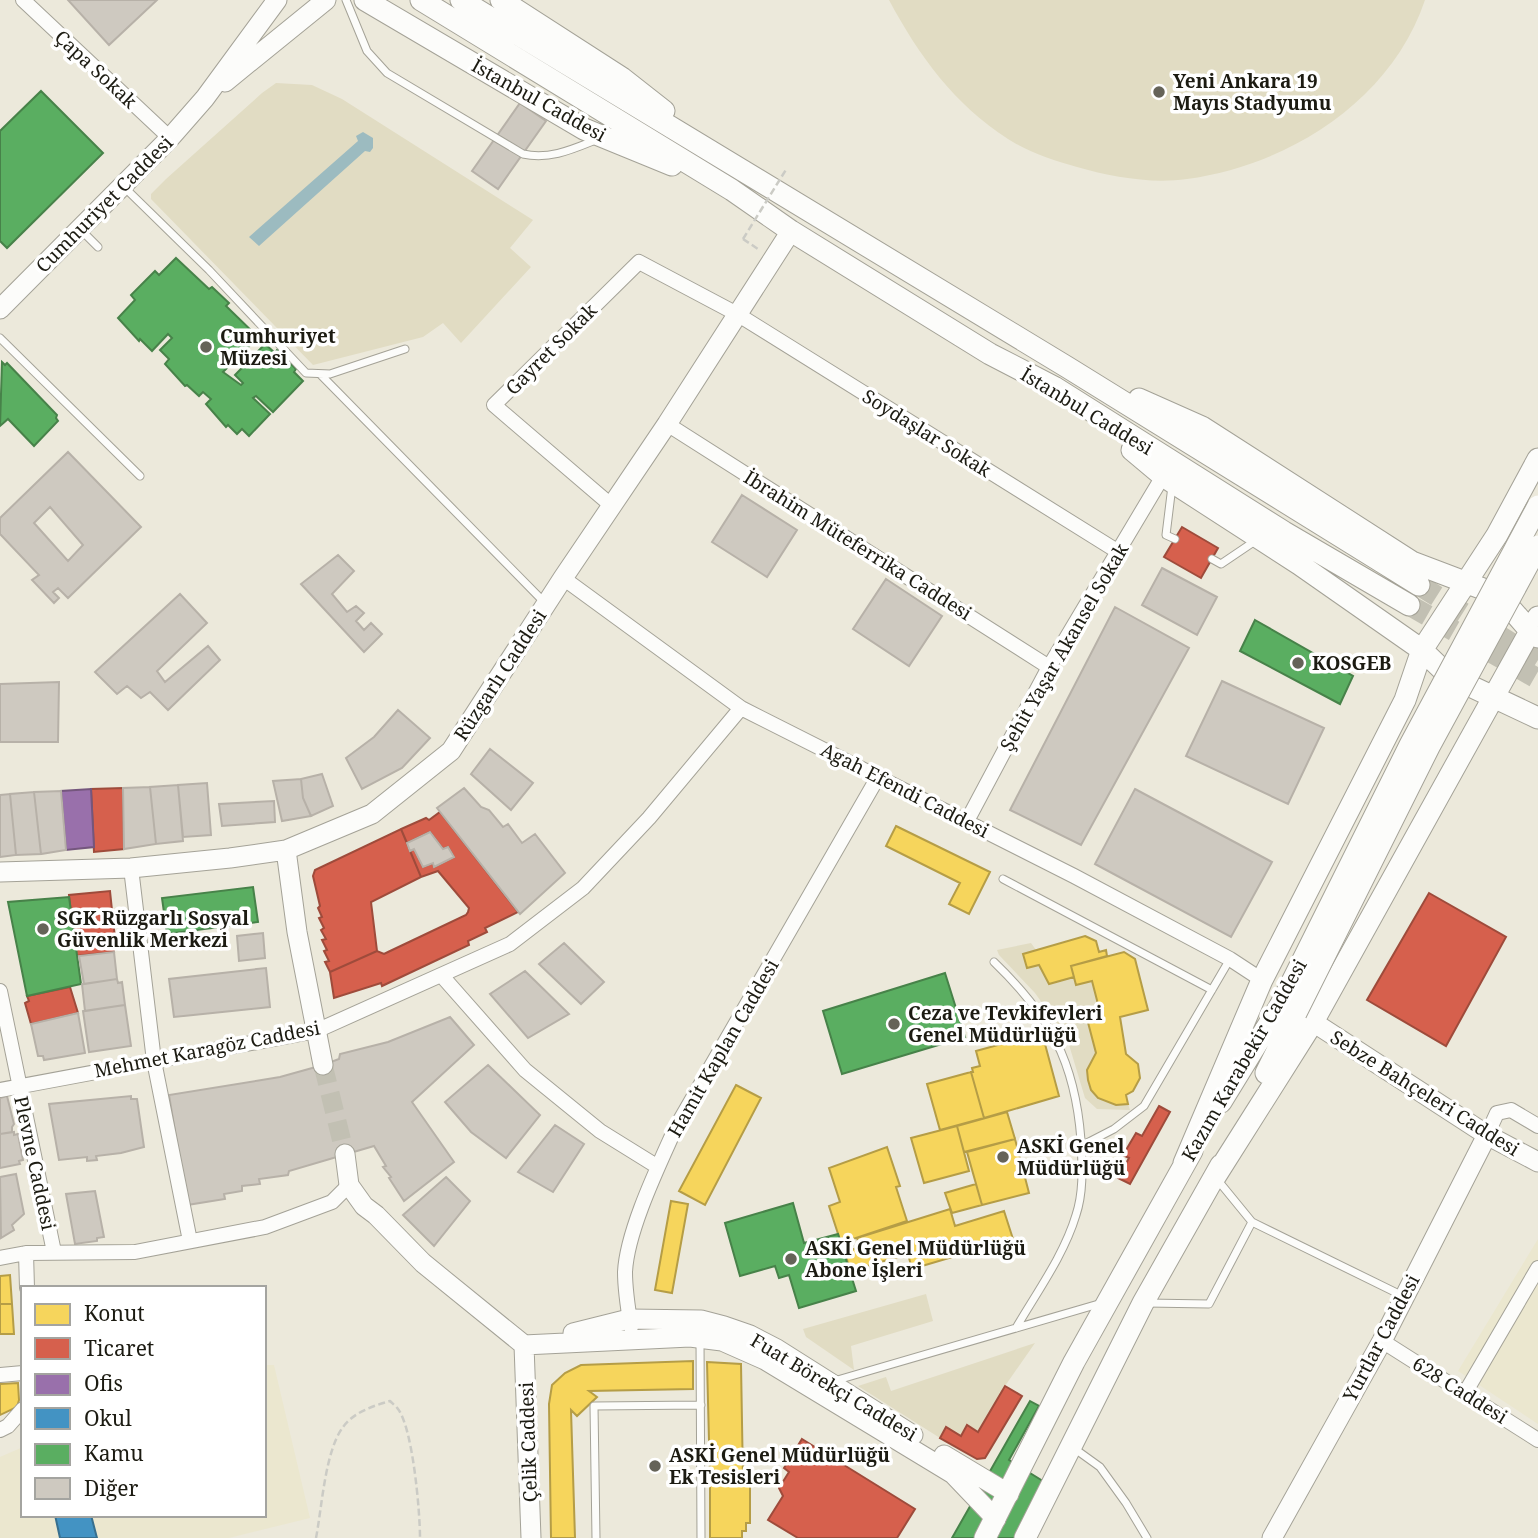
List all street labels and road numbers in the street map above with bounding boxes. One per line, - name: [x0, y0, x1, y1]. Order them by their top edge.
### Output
- street label: Çapa Sokak: [49, 24, 143, 115]
- street label: İstanbul Caddesi: [467, 52, 611, 148]
- street label: Cumhuriyet Caddesi: [30, 130, 178, 278]
- street label: Gayret Sokak: [500, 297, 603, 400]
- street label: İstanbul Caddesi: [1016, 361, 1158, 461]
- street label: Soydaşlar Sokak: [858, 383, 997, 484]
- street label: İbrahim Müteferrika Caddesi: [739, 464, 977, 626]
- street label: Şehit Yaşar Akansel Sokak: [994, 537, 1135, 756]
- street label: Rüzgarlı Caddesi: [448, 604, 552, 746]
- street label: Agah Efendi Caddesi: [816, 736, 994, 844]
- street label: Hamit Kaplan Caddesi: [661, 954, 785, 1142]
- street label: Kazım Karabekir Caddesi: [1175, 954, 1313, 1166]
- street label: Mehmet Karagöz Caddesi: [92, 1014, 322, 1084]
- street label: Sebze Bahçeleri Caddesi: [1326, 1024, 1524, 1162]
- street label: Plevne Caddesi: [8, 1094, 62, 1232]
- street label: Yurtlar Caddesi: [1336, 1270, 1425, 1407]
- street label: Fuat Börekçi Caddesi: [746, 1327, 922, 1447]
- street label: 628 Caddesi: [1408, 1351, 1512, 1429]
- street label: Çelik Caddesi: [513, 1381, 543, 1503]

